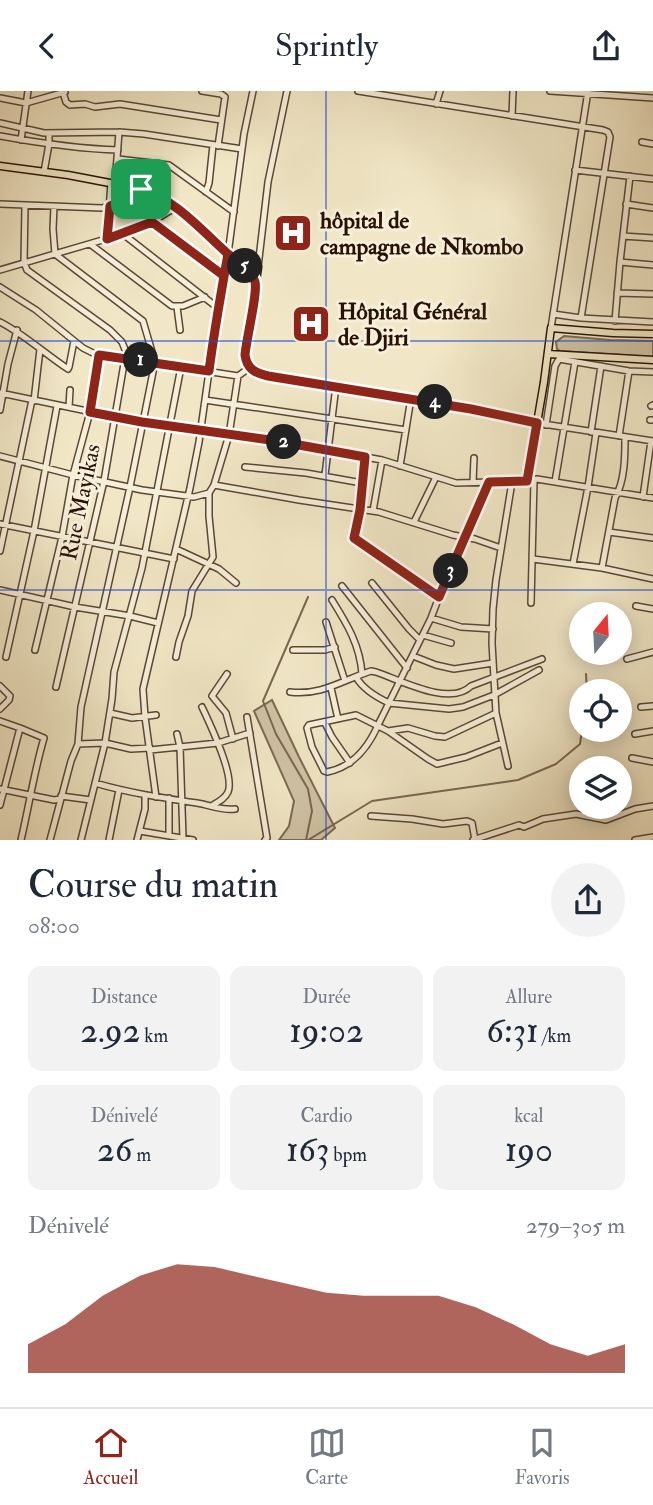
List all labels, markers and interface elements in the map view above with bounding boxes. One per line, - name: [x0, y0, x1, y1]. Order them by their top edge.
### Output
- text: Sprintly: [275, 26, 378, 66]
- icon: back: [28, 27, 66, 65]
- icon: share: [587, 27, 625, 65]
- pin: [111, 159, 171, 219]
- icon: arrive: [122, 170, 160, 208]
- place label: hôpital de campagne de Nkombo: [320, 206, 523, 262]
- hospital icon: hôpital de campagne de Nkombo: [272, 212, 314, 254]
- pin: 5: [228, 249, 262, 283]
- text: 5: [240, 253, 249, 277]
- place label: Hôpital Général de Djiri: [338, 297, 488, 352]
- hospital icon: Hôpital Général de Djiri: [290, 303, 332, 345]
- pin: 1: [124, 343, 158, 377]
- text: 1: [137, 347, 144, 371]
- pin: 4: [418, 385, 452, 419]
- text: 4: [429, 389, 440, 413]
- pin: 2: [266, 425, 302, 459]
- text: 2: [279, 429, 288, 453]
- street label: Rue Mayikas: [54, 441, 107, 563]
- pin: 3: [434, 553, 468, 589]
- text: 3: [447, 558, 454, 582]
- north arrow: [569, 602, 632, 665]
- map controls: [569, 602, 632, 819]
- button: locate: [569, 679, 632, 742]
- button: layers: [569, 756, 632, 819]
- text: Course du matin: [28, 861, 278, 909]
- button: share: [551, 863, 625, 937]
- text: 08:00: [28, 911, 80, 940]
- text: Distance: [91, 985, 157, 1009]
- text: Durée: [302, 985, 351, 1009]
- text: Allure: [506, 985, 552, 1009]
- text: 2.92: [80, 1009, 140, 1053]
- text: 19:02: [289, 1009, 364, 1053]
- text: 6:31: [486, 1009, 539, 1053]
- text: km: [140, 1024, 168, 1048]
- text: /km: [539, 1024, 571, 1048]
- text: Dénivelé: [91, 1104, 158, 1128]
- text: Cardio: [300, 1104, 353, 1128]
- text: kcal: [514, 1104, 543, 1128]
- text: 26: [97, 1128, 132, 1172]
- text: 163: [286, 1128, 329, 1172]
- text: 190: [505, 1128, 553, 1172]
- text: m: [132, 1143, 151, 1167]
- text: bpm: [329, 1143, 367, 1167]
- text: Dénivelé: [28, 1211, 109, 1240]
- text: 279–305 m: [526, 1211, 625, 1240]
- tab: Accueil: [83, 1424, 138, 1490]
- tab: Carte: [305, 1424, 348, 1490]
- tab: Favoris: [515, 1424, 570, 1490]

